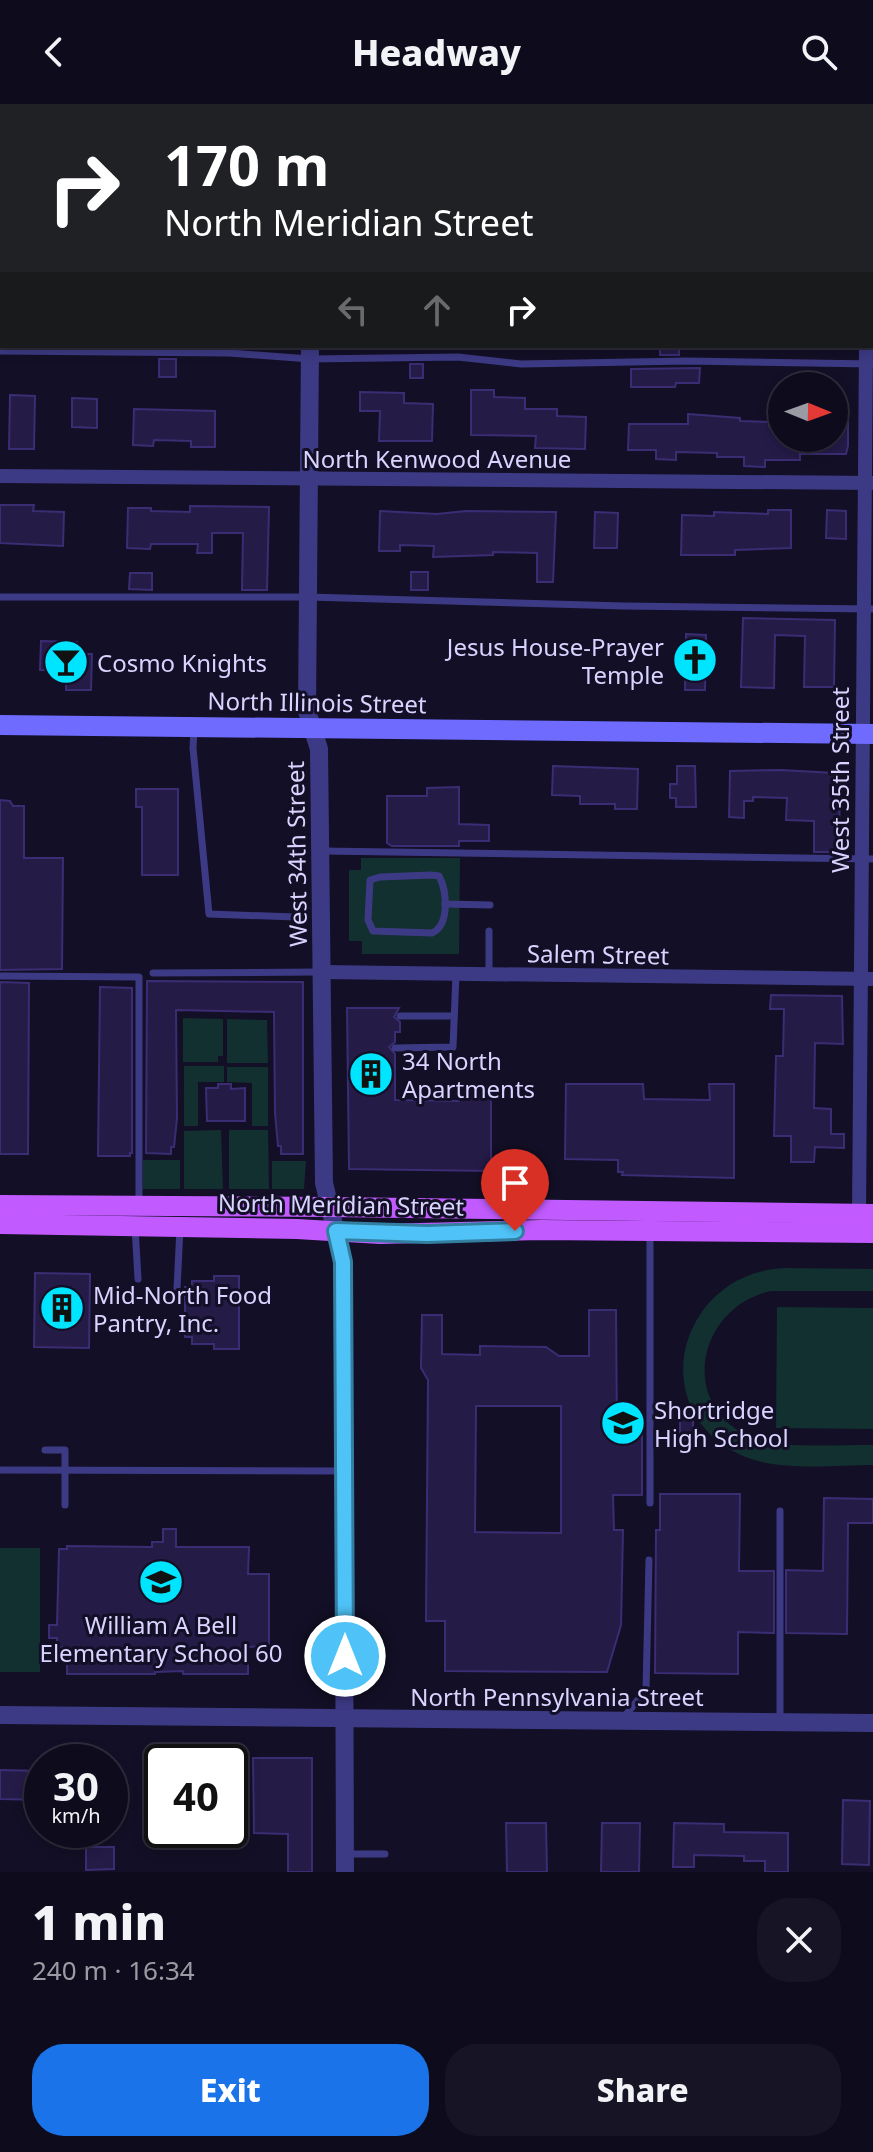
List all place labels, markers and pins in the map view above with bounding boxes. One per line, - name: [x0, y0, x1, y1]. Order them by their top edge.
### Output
- place label: Jesus House-Prayer Temple: [445, 630, 664, 691]
- church icon: Jesus House-Prayer Temple: [671, 636, 719, 684]
- bar icon: Cosmo Knights: [42, 638, 90, 686]
- place label: Cosmo Knights: [97, 646, 267, 679]
- place label: 34 North Apartments: [402, 1044, 535, 1105]
- building icon: 34 North Apartments: [347, 1050, 395, 1098]
- pin: [481, 1149, 549, 1231]
- place label: Mid-North Food Pantry, Inc.: [93, 1278, 272, 1339]
- building icon: Mid-North Food Pantry, Inc.: [38, 1284, 86, 1332]
- place label: Shortridge High School: [654, 1393, 789, 1454]
- school or university icon: Shortridge High School: [599, 1399, 647, 1447]
- school or university icon: William A Bell Elementary School 60: [137, 1558, 185, 1606]
- place label: William A Bell Elementary School 60: [40, 1608, 282, 1669]

